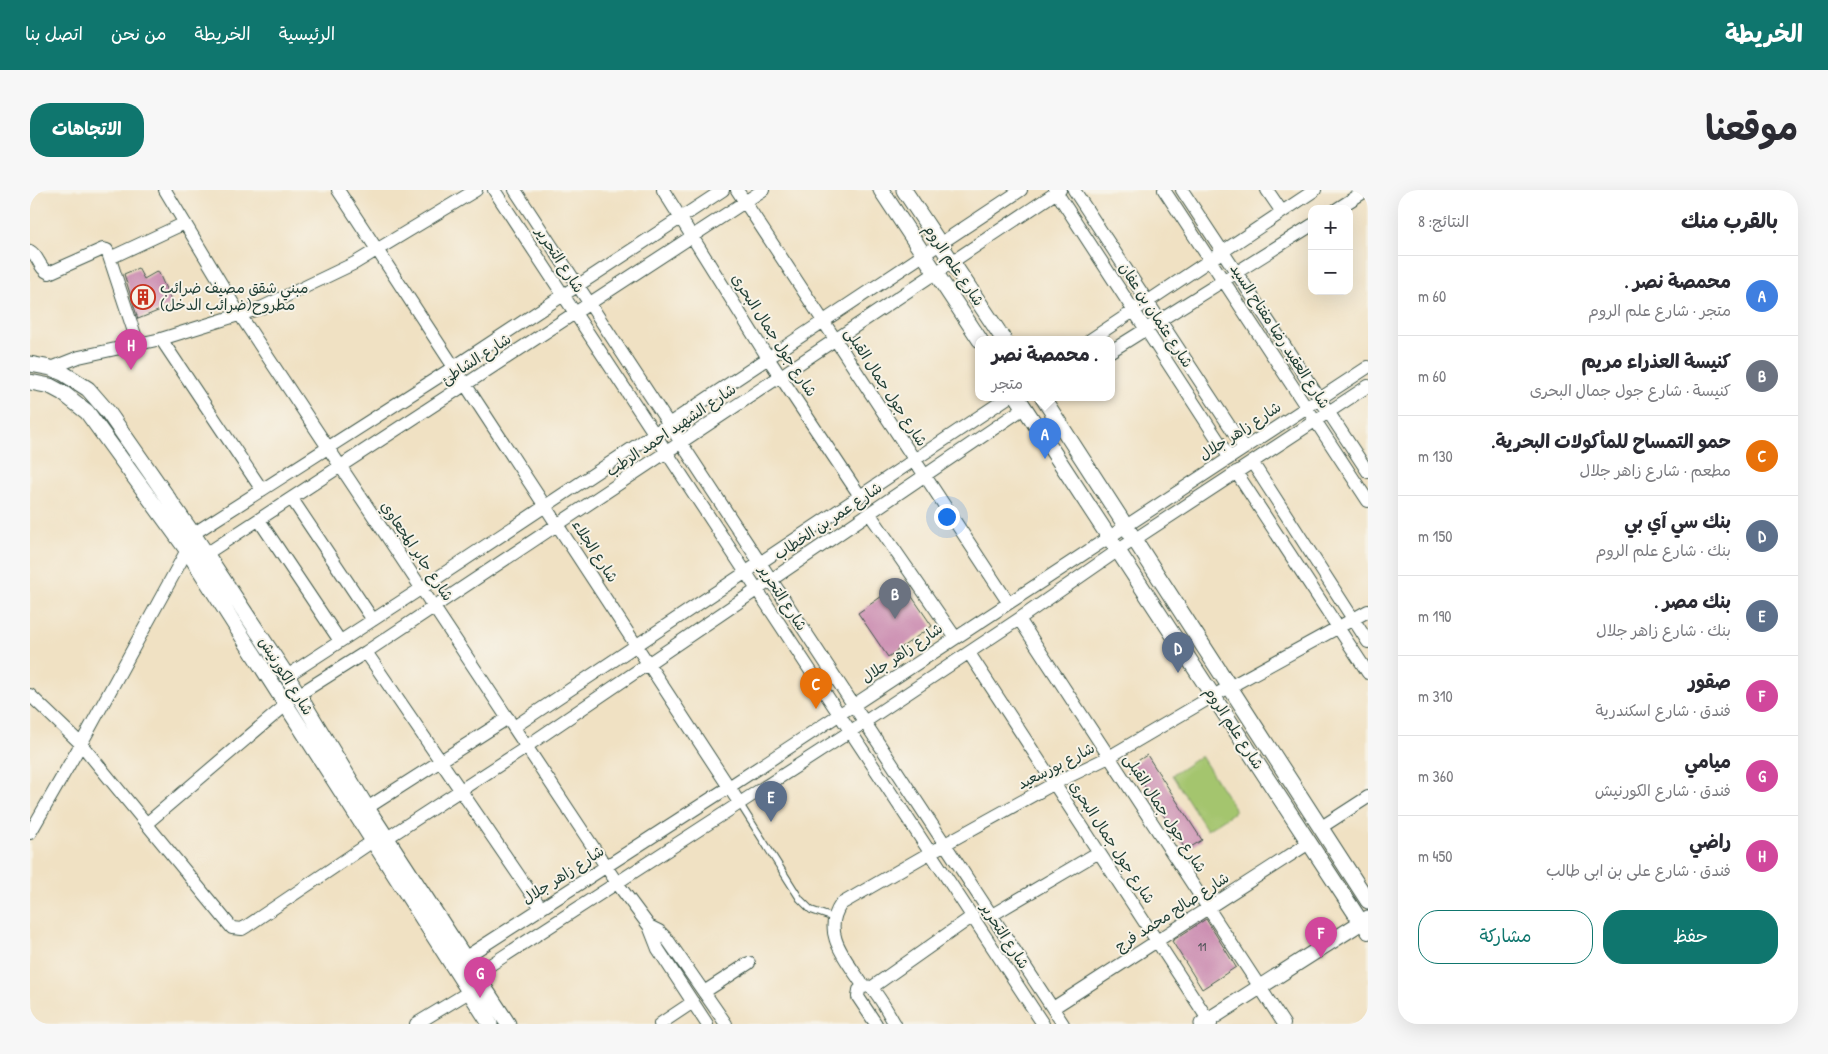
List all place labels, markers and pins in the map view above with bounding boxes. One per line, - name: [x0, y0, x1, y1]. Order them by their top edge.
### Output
- place label: مبني شقق مصيف ضرائب مطروح(ضرائب الدخل): [160, 277, 309, 315]
- building icon: مبني شقق مصيف ضرائب مطروح(ضرائب الدخل): [130, 284, 156, 310]
- pin: H: [115, 329, 147, 370]
- pin: A: [1029, 418, 1061, 459]
- pin: B: [879, 578, 911, 619]
- pin: D: [1162, 632, 1194, 673]
- pin: C: [800, 668, 832, 709]
- pin: E: [755, 781, 787, 822]
- pin: F: [1305, 917, 1337, 958]
- pin: G: [464, 957, 496, 998]

